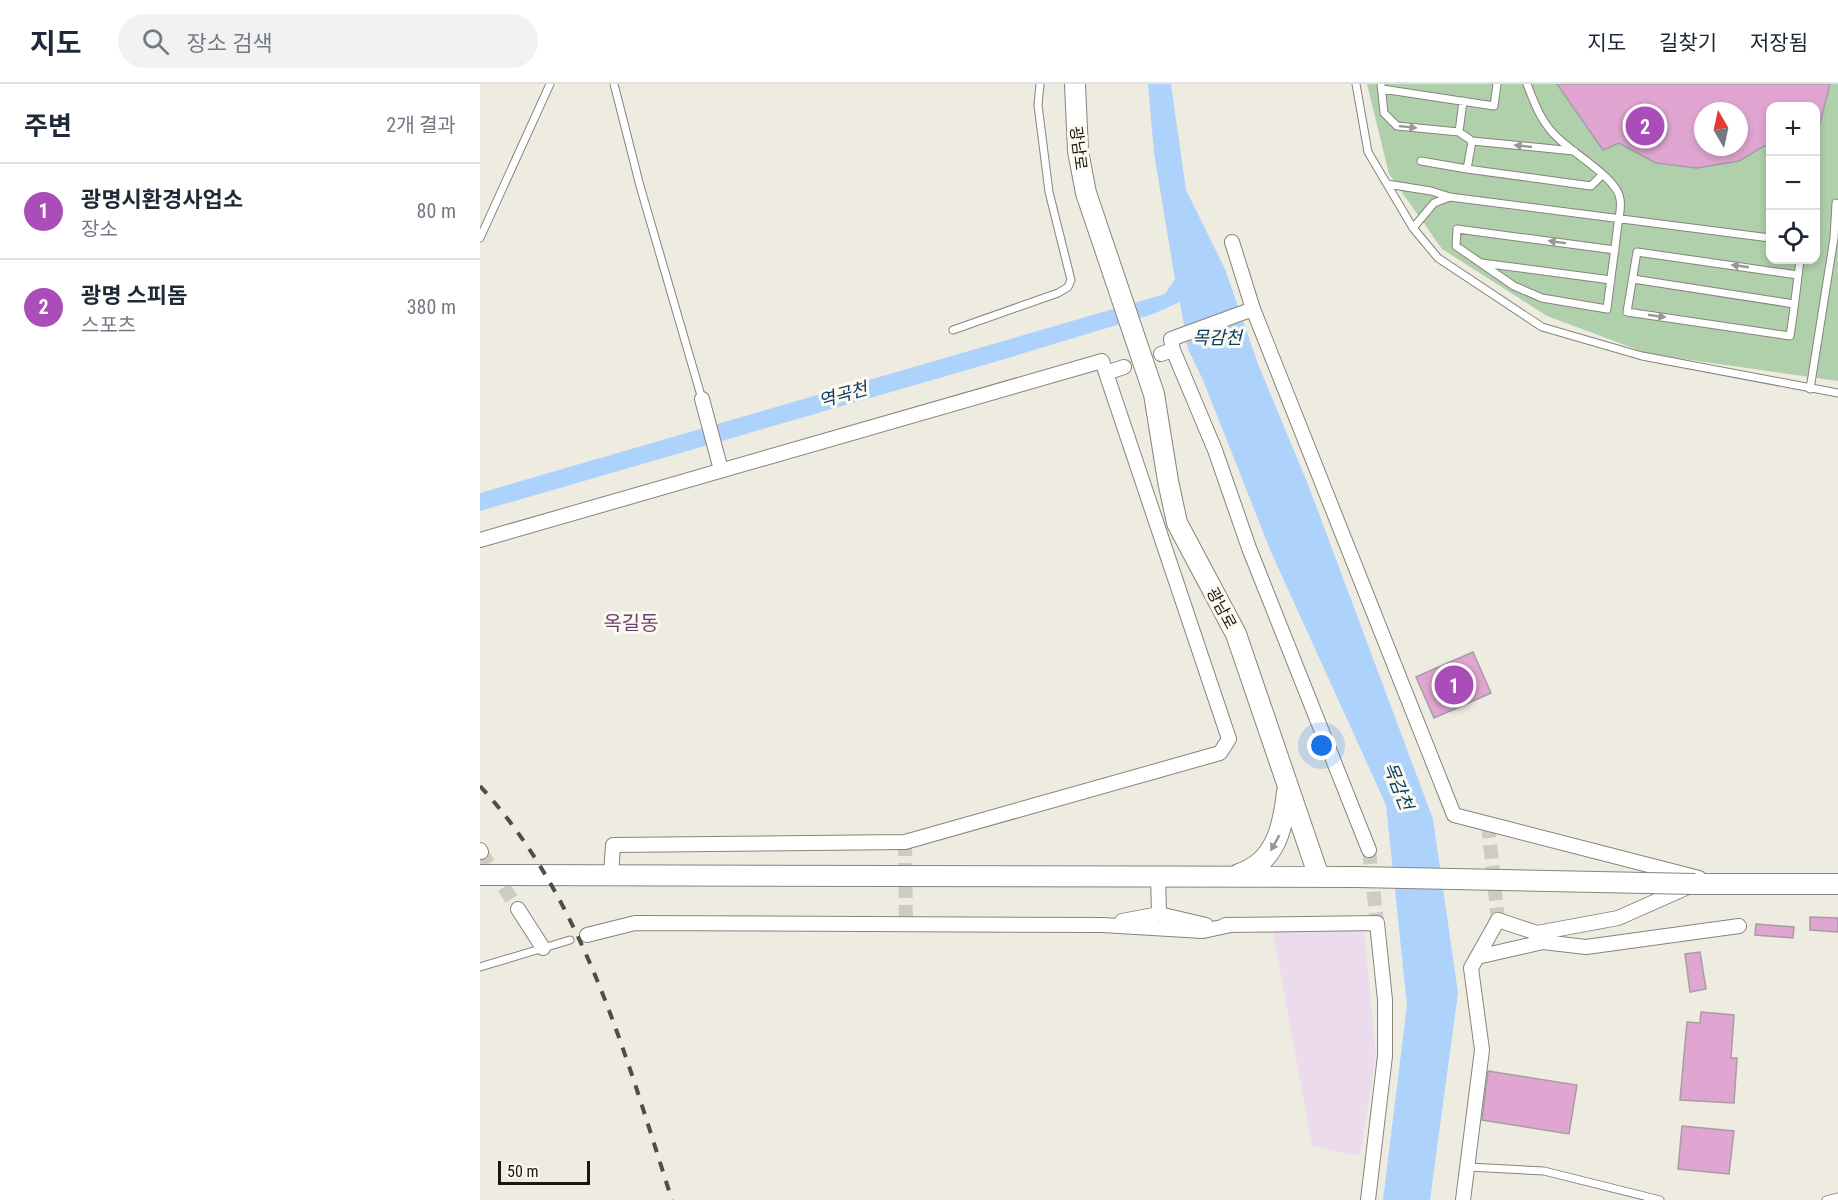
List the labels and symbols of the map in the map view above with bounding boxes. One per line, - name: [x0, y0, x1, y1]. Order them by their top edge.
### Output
- north arrow: [1694, 102, 1748, 156]
- pin: 2: [1626, 104, 1664, 148]
- one-way arrow: [1399, 122, 1418, 132]
- street label: 광남로: [1066, 125, 1091, 171]
- one-way arrow: [1513, 141, 1532, 151]
- one-way arrow: [1547, 238, 1566, 247]
- one-way arrow: [1731, 262, 1750, 271]
- one-way arrow: [1647, 312, 1666, 321]
- water label: 목감천: [1192, 327, 1244, 348]
- water label: 역곡천: [816, 377, 872, 411]
- street label: 광남로: [1203, 584, 1240, 632]
- district label: 옥길동: [603, 611, 659, 635]
- pin: 1: [1434, 662, 1474, 708]
- your location: [1307, 731, 1336, 760]
- water label: 목감천: [1379, 759, 1418, 815]
- one-way arrow: [1270, 835, 1280, 852]
- scale bar: [498, 1158, 590, 1186]

